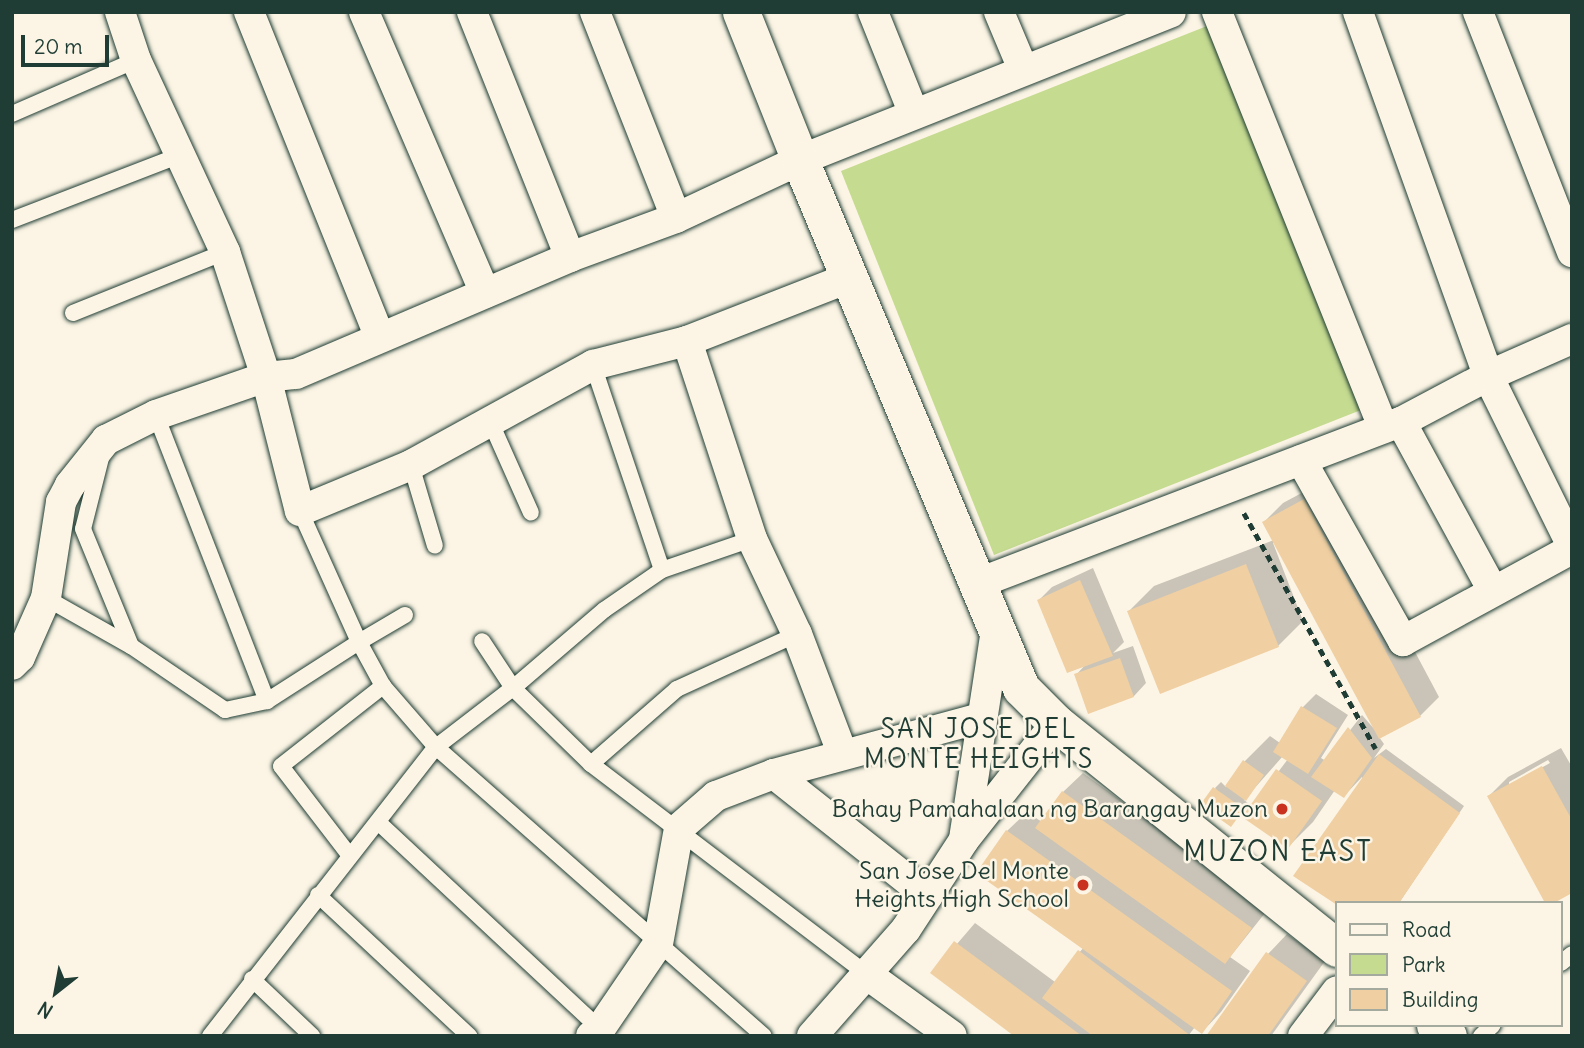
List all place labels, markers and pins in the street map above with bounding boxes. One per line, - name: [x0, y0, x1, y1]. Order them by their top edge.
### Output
- place label: Bahay Pamahalaan ng Barangay Muzon: [832, 795, 1268, 823]
- marker: Bahay Pamahalaan ng Barangay Muzon: [1274, 801, 1290, 817]
- place label: San Jose Del Monte Heights High School: [855, 857, 1069, 913]
- marker: San Jose Del Monte Heights High School: [1075, 877, 1091, 893]

